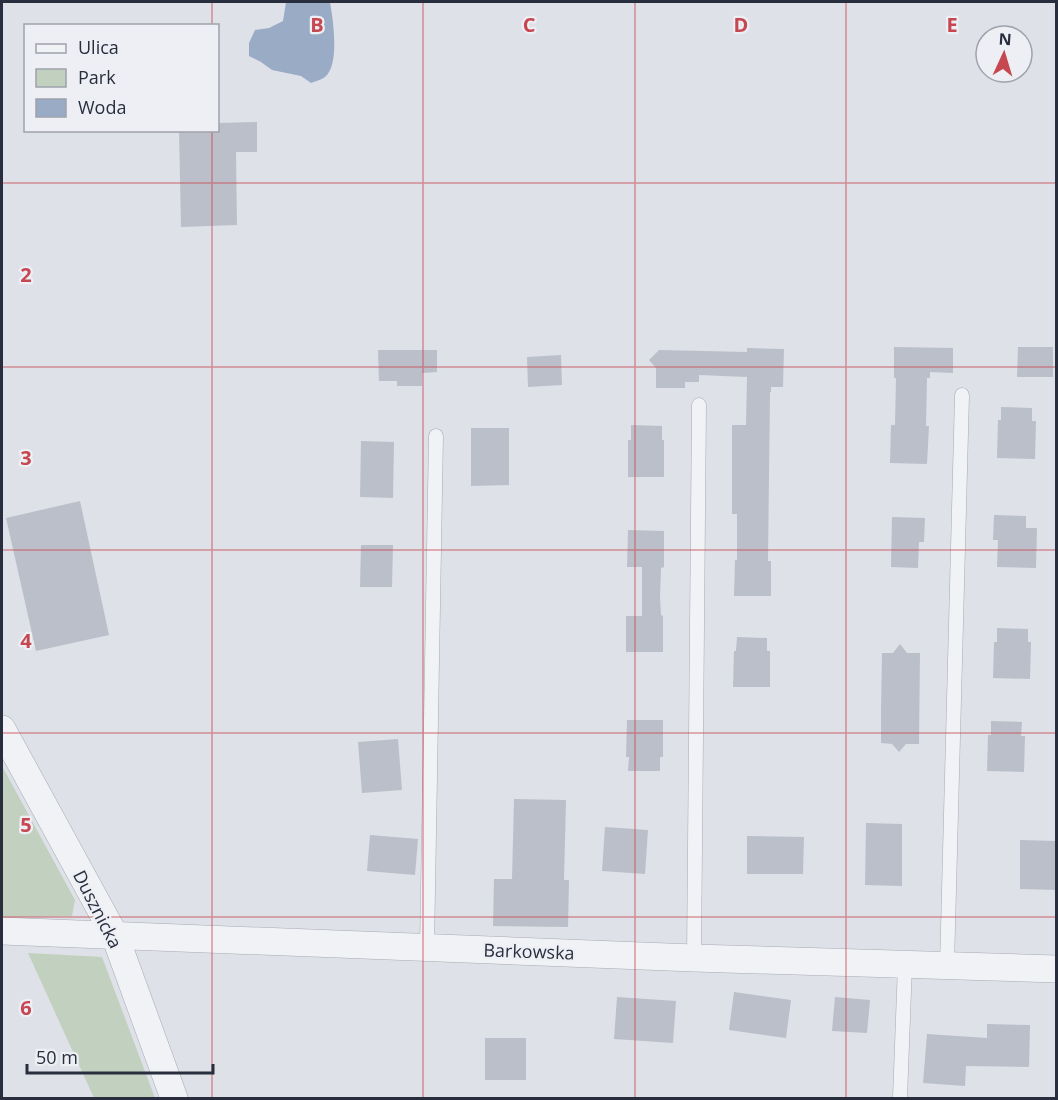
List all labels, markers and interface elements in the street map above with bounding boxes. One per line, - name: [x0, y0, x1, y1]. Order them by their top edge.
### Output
- text: B: [310, 11, 324, 38]
- text: C: [523, 11, 536, 38]
- text: D: [734, 11, 748, 38]
- text: E: [946, 11, 958, 38]
- legend: [24, 24, 219, 132]
- north arrow: [974, 24, 1034, 84]
- text: N: [998, 28, 1012, 50]
- text: Ulica: [78, 35, 119, 59]
- text: Park: [78, 65, 116, 89]
- text: Woda: [78, 95, 126, 119]
- text: 2: [20, 261, 32, 288]
- text: 3: [20, 444, 32, 471]
- text: 4: [20, 627, 32, 654]
- text: 5: [20, 811, 32, 838]
- street label: Dusznicka: [68, 866, 128, 952]
- street label: Barkowska: [483, 937, 575, 965]
- text: 6: [20, 994, 32, 1021]
- scale bar: [27, 1037, 213, 1075]
- text: 50 m: [36, 1045, 78, 1069]

